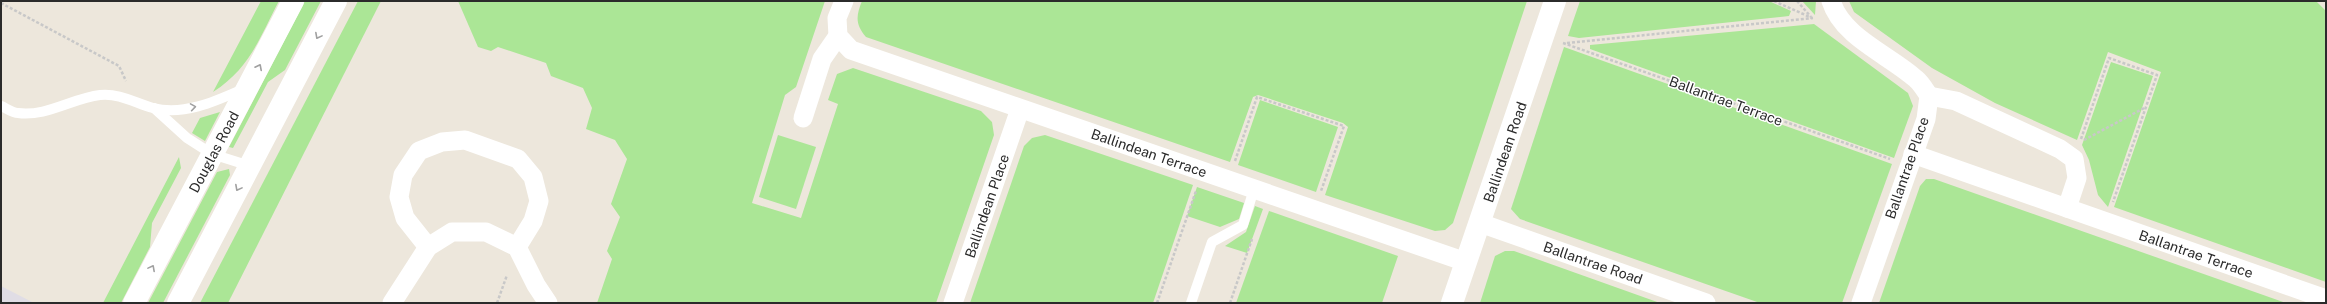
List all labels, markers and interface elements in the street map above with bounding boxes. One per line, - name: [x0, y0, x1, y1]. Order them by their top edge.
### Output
- one-way arrow: [315, 31, 323, 39]
- one-way arrow: [254, 64, 262, 71]
- street label: Ballantrae Terrace: [1667, 73, 1785, 129]
- street label: Ballindean Road: [1480, 99, 1530, 205]
- one-way arrow: [190, 103, 196, 112]
- street label: Douglas Road: [186, 109, 242, 195]
- street label: Ballantrae Place: [1882, 115, 1932, 221]
- street label: Ballindean Terrace: [1089, 126, 1209, 180]
- street label: Ballindean Place: [962, 152, 1012, 260]
- one-way arrow: [235, 184, 243, 191]
- street label: Ballantrae Terrace: [2137, 227, 2255, 281]
- street label: Ballantrae Road: [1541, 239, 1645, 287]
- one-way arrow: [148, 265, 155, 273]

